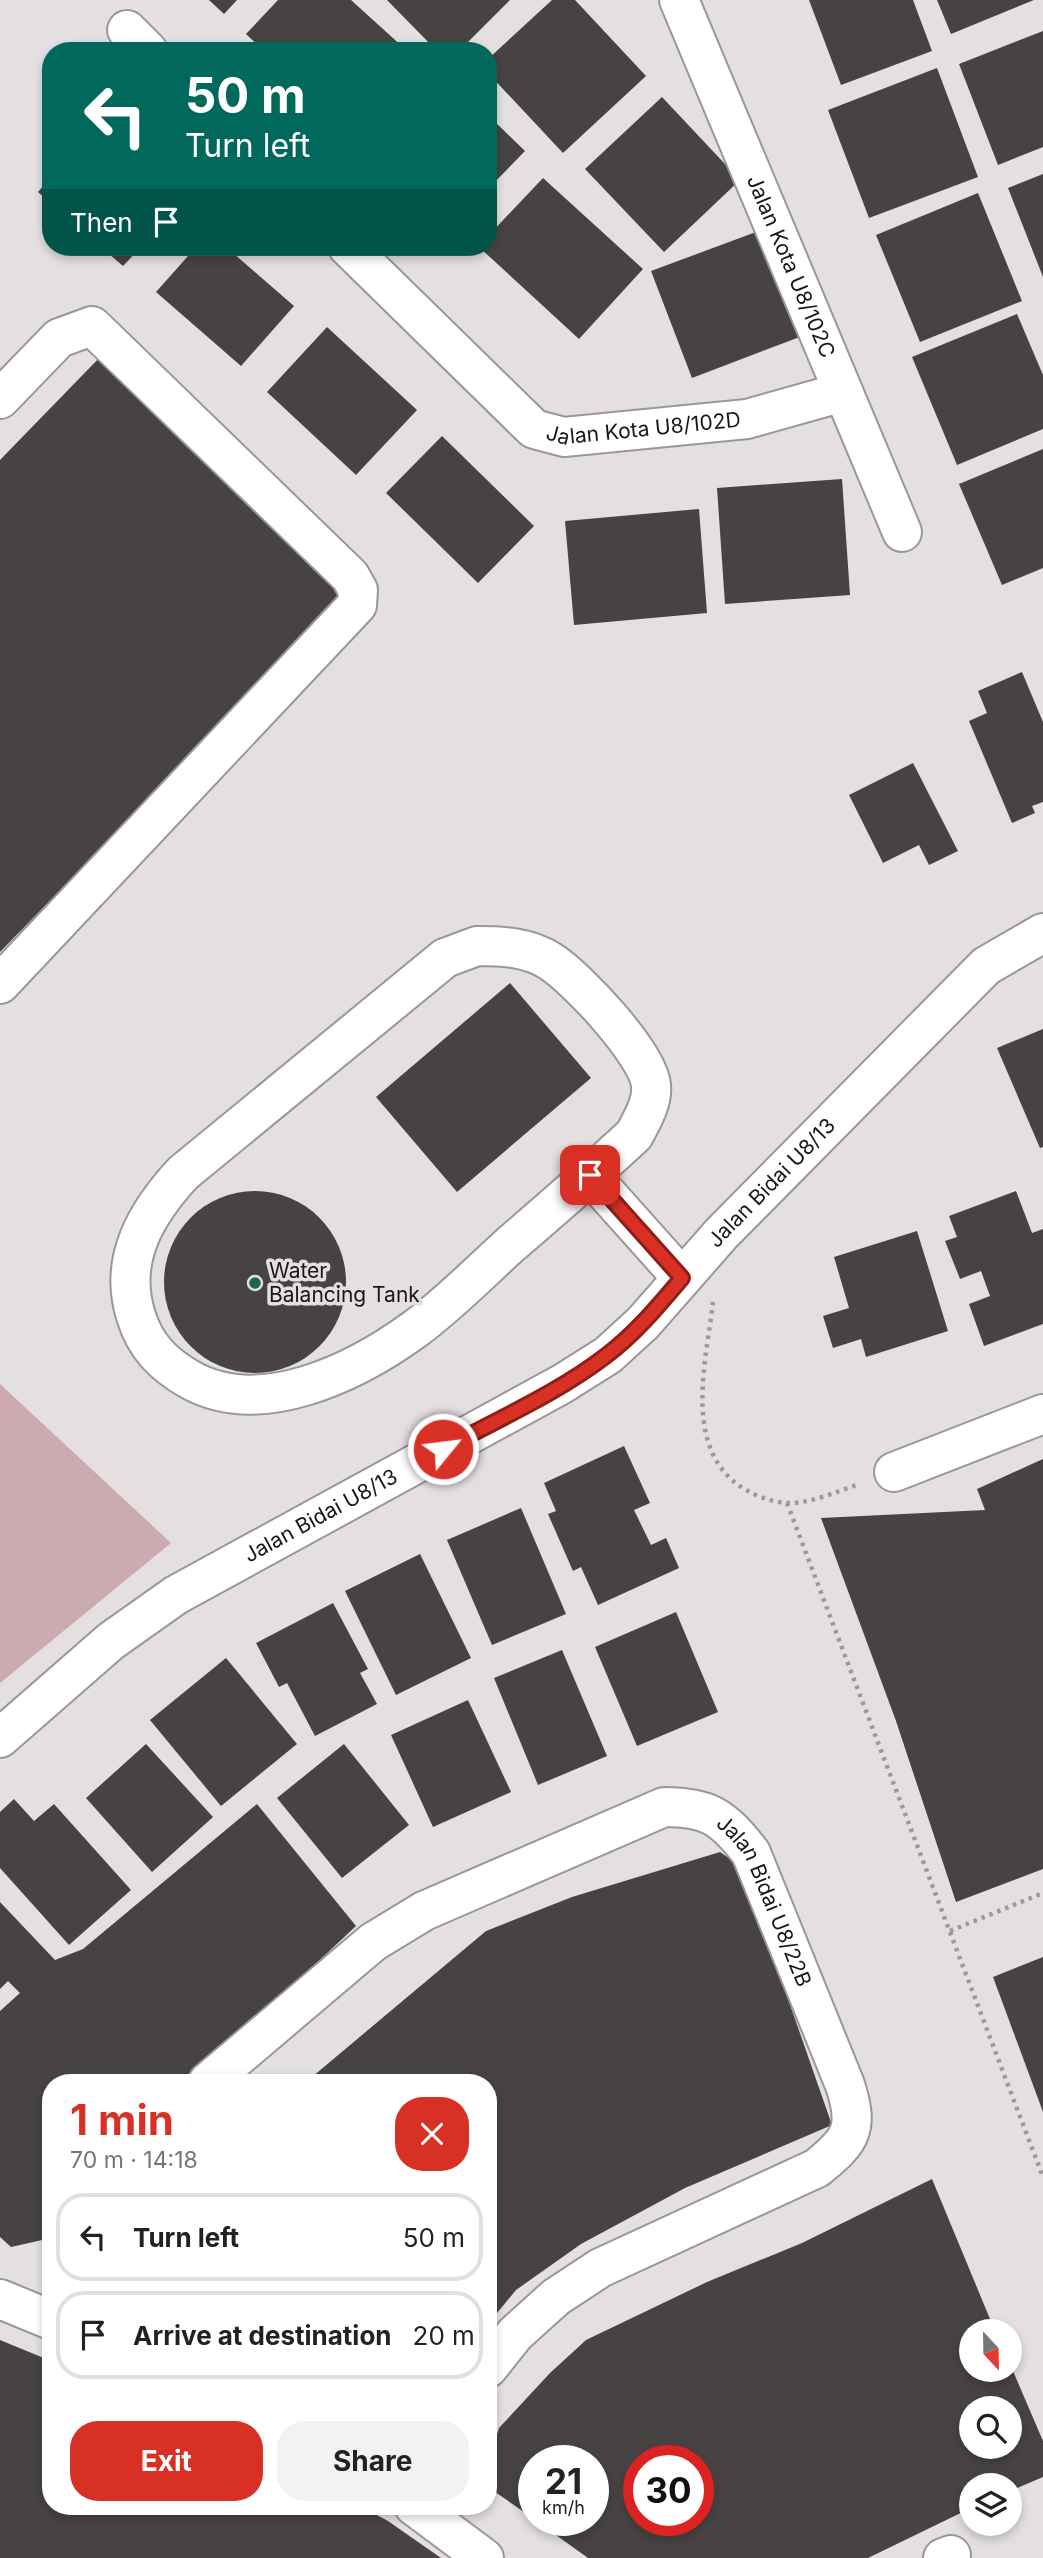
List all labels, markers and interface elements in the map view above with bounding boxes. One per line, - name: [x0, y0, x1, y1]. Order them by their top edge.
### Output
- text: 50 m: [185, 66, 306, 125]
- icon: left: [70, 70, 161, 161]
- text: Turn left: [185, 126, 310, 165]
- street label: Jalan Kota U8/102C: [742, 171, 841, 361]
- icon: arrive: [147, 203, 185, 241]
- text: Then: [70, 207, 133, 238]
- street label: Jalan Kota U8/102D: [543, 407, 742, 450]
- street label: Jalan Bidai U8/13: [702, 1113, 840, 1252]
- pin: [560, 1145, 620, 1205]
- icon: arrive: [571, 1156, 609, 1194]
- place label: Water Balancing Tank: [269, 1258, 420, 1307]
- marker: Water Balancing Tank: [247, 1275, 263, 1291]
- position arrow: [406, 1412, 480, 1486]
- street label: Jalan Bidai U8/13: [239, 1463, 402, 1567]
- street label: Jalan Bidai U8/22B: [712, 1810, 817, 1990]
- text: 1 min: [70, 2094, 174, 2145]
- button: close: [395, 2097, 469, 2171]
- text: 70 m · 14:18: [70, 2146, 198, 2174]
- icon: left: [74, 2218, 112, 2256]
- text: Turn left: [133, 2222, 239, 2253]
- text: 50 m: [403, 2222, 465, 2253]
- icon: arrive: [74, 2316, 112, 2354]
- north arrow: [959, 2319, 1022, 2382]
- map controls: [959, 2319, 1022, 2536]
- text: Arrive at destination: [133, 2320, 392, 2351]
- text: 20 m: [413, 2320, 475, 2351]
- button: search: [959, 2396, 1022, 2459]
- button: Exit: [70, 2421, 263, 2501]
- button: Share: [277, 2421, 469, 2501]
- speed limit sign: 30: [623, 2445, 714, 2536]
- text: 21: [545, 2460, 582, 2502]
- button: layers: [959, 2473, 1022, 2536]
- text: km/h: [542, 2497, 585, 2518]

